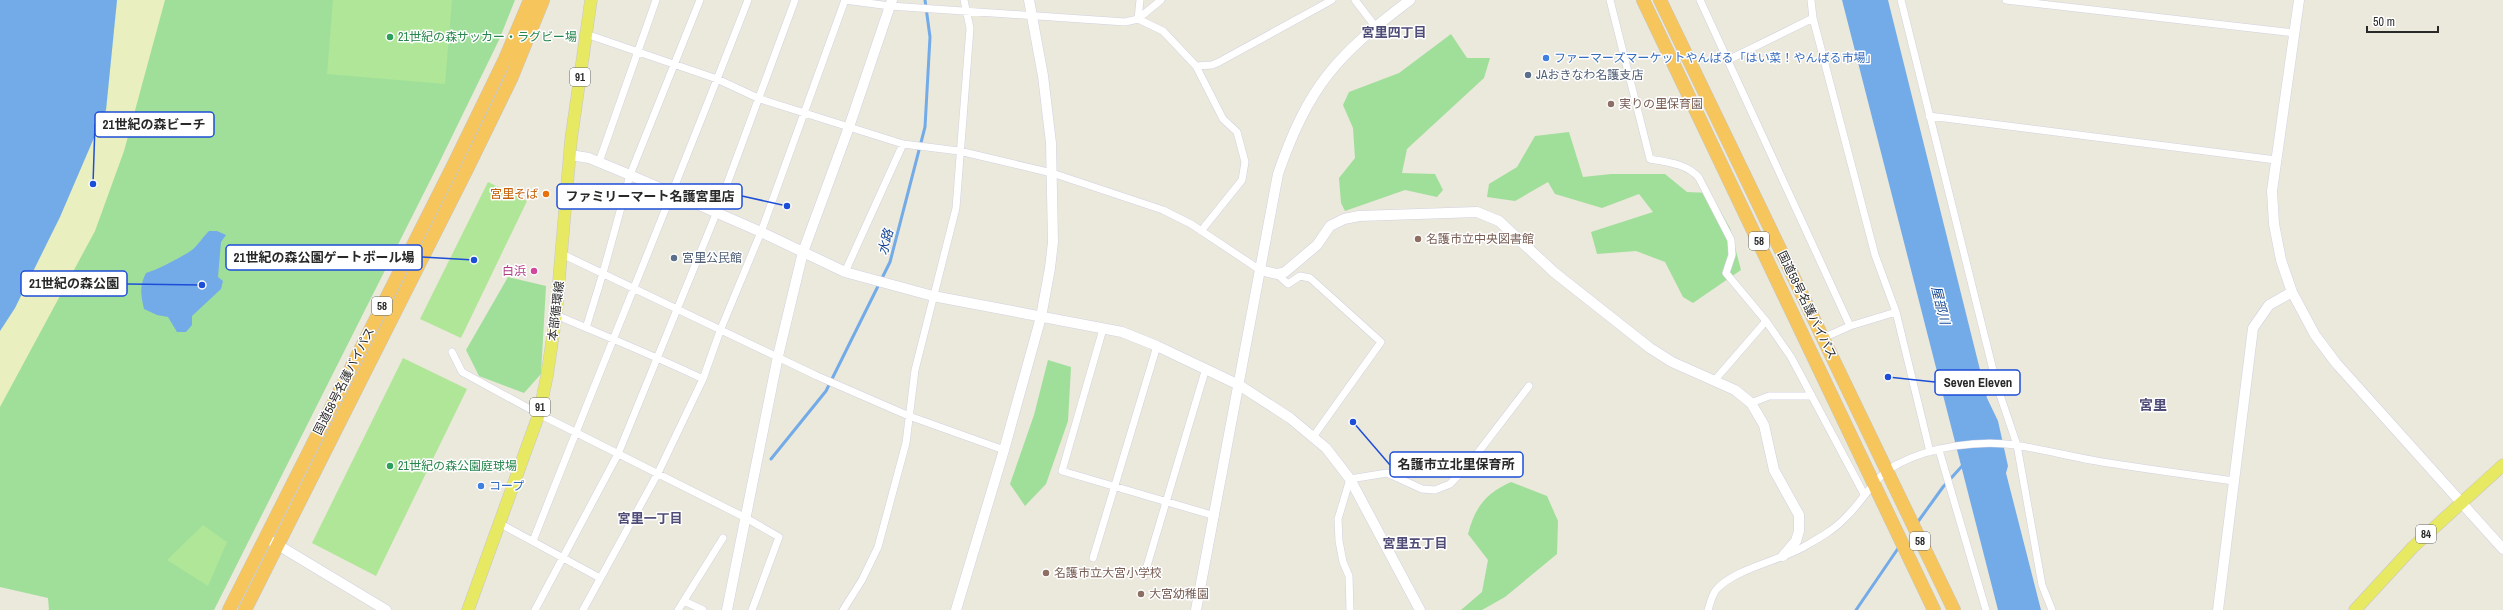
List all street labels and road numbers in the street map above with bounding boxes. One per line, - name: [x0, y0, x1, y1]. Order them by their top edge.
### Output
- road number: 91: [570, 68, 590, 86]
- road number: 58: [1749, 232, 1769, 250]
- street label: 国道58号名護バイパス: [1774, 248, 1840, 362]
- street label: 本部循環線: [544, 280, 568, 342]
- road number: 58: [372, 297, 392, 315]
- street label: 国道58号名護バイパス: [310, 324, 378, 438]
- road number: 91: [530, 398, 550, 416]
- road number: 84: [2416, 525, 2436, 543]
- road number: 58: [1910, 532, 1930, 550]

